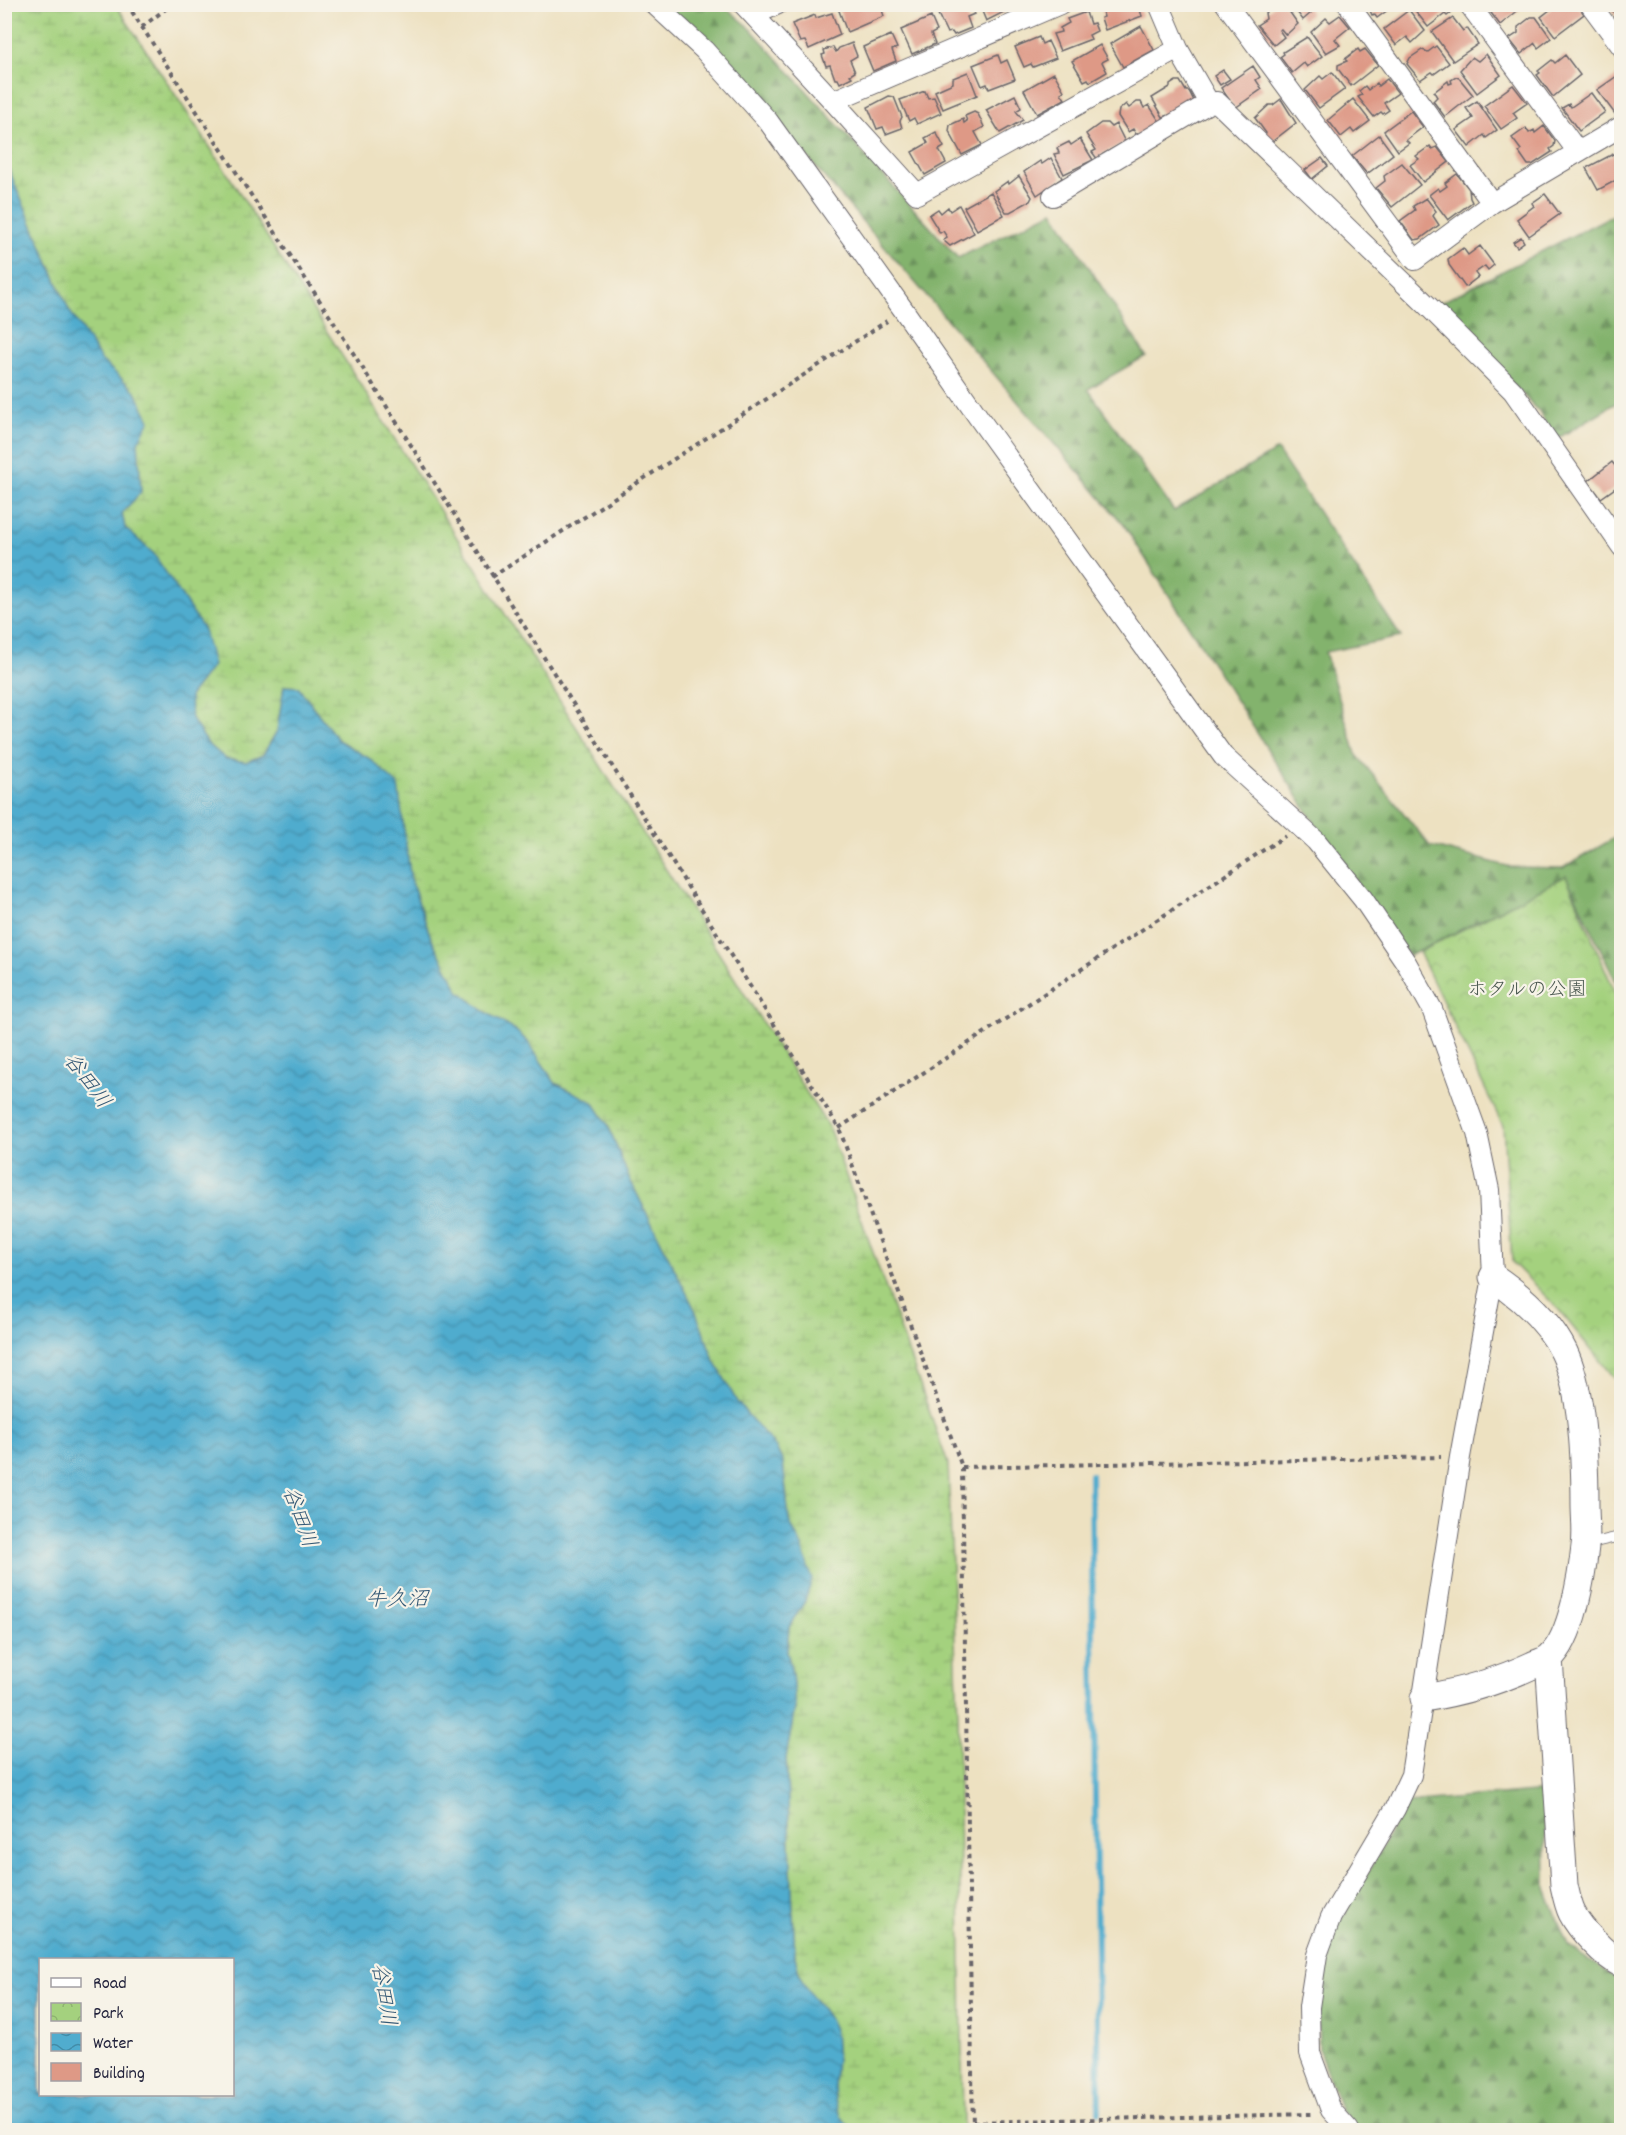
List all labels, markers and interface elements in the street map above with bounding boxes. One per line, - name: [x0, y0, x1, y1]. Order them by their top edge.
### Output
- park label: ホタルの公園: [1467, 977, 1587, 1005]
- water label: 谷田川: [55, 1048, 117, 1116]
- water label: 谷田川: [273, 1483, 323, 1553]
- water label: 牛久沼: [366, 1586, 430, 1616]
- legend: [39, 1958, 234, 2096]
- water label: 谷田川: [362, 1962, 402, 2028]
- text: Road: [93, 1972, 127, 1997]
- text: Park: [93, 2002, 124, 2027]
- text: Water: [93, 2032, 133, 2057]
- text: Building: [93, 2062, 145, 2087]

